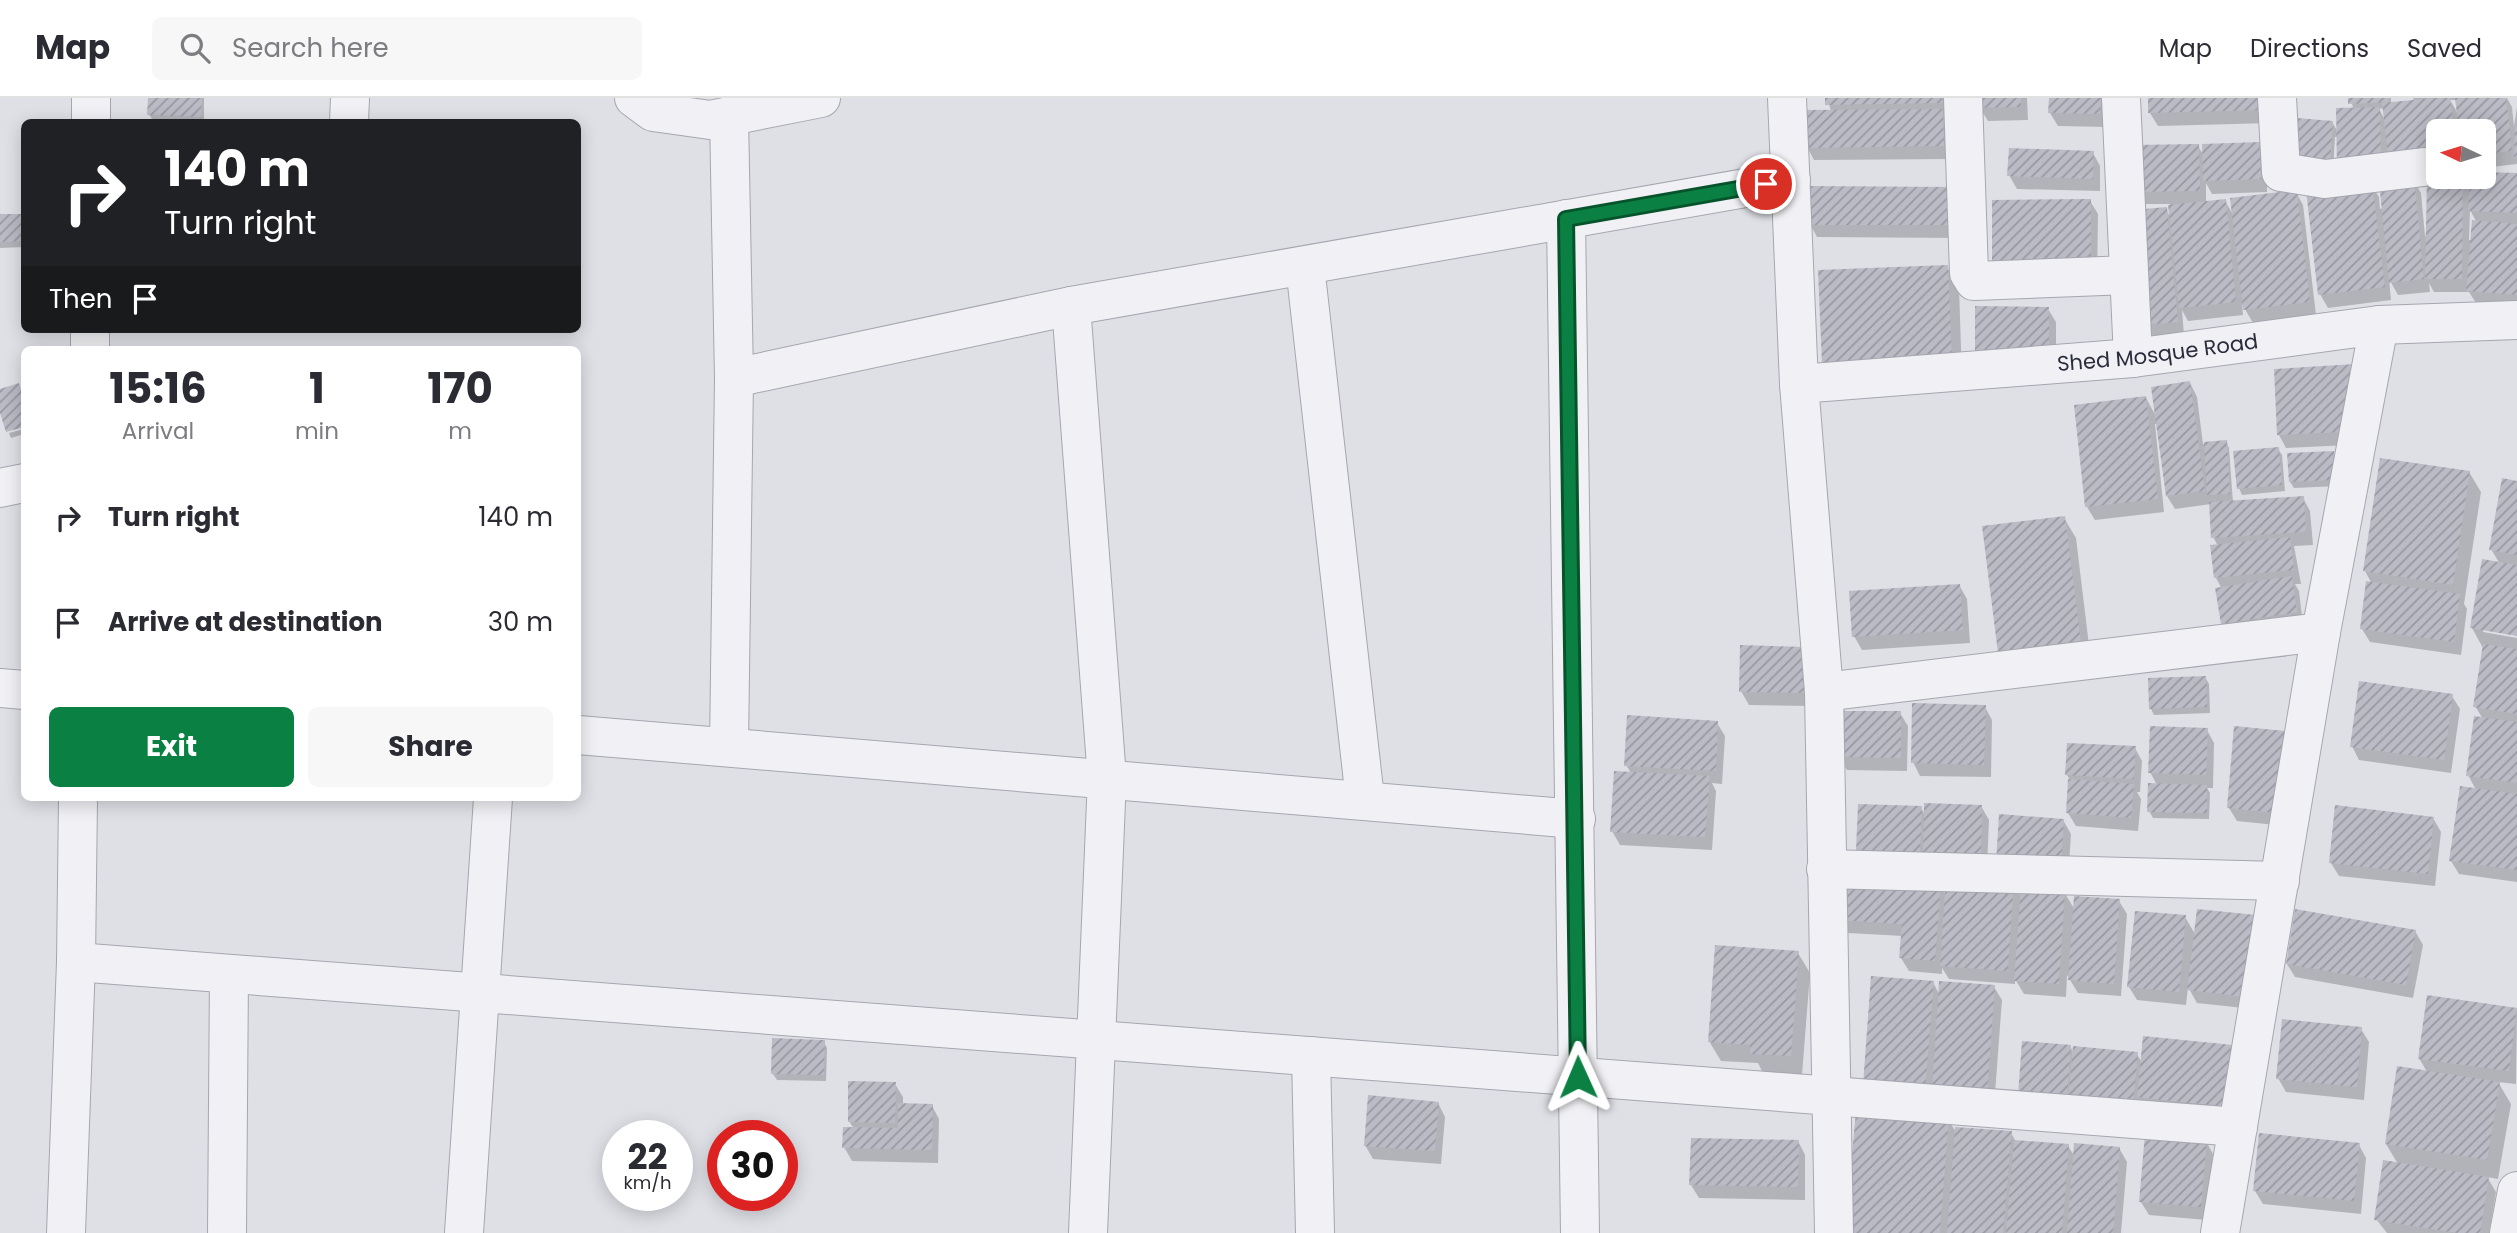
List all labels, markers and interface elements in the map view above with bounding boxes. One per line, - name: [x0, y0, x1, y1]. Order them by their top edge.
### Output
- search box: [152, 17, 642, 80]
- text: Map: [35, 24, 110, 71]
- icon: search: [176, 29, 214, 67]
- text: Search here: [232, 30, 389, 66]
- text: Map: [2159, 32, 2212, 65]
- text: Directions: [2250, 32, 2369, 65]
- text: Saved: [2407, 32, 2482, 65]
- north arrow: [2426, 119, 2496, 189]
- map controls: [2426, 119, 2496, 189]
- text: 140 m: [164, 135, 310, 203]
- icon: right: [49, 147, 140, 238]
- pin: [1736, 154, 1796, 214]
- icon: arrive: [1747, 165, 1785, 203]
- text: Turn right: [164, 200, 316, 245]
- icon: arrive: [126, 280, 164, 318]
- text: Then: [49, 281, 112, 317]
- street label: Shed Mosque Road: [2056, 326, 2260, 378]
- text: 15:16: [109, 359, 207, 418]
- text: 1: [309, 359, 325, 418]
- text: 170: [427, 359, 493, 418]
- text: Arrival: [122, 415, 194, 447]
- text: min: [295, 415, 339, 447]
- text: m: [448, 415, 472, 447]
- icon: right: [49, 499, 87, 537]
- text: Turn right: [108, 499, 240, 535]
- text: 140 m: [478, 499, 553, 535]
- icon: arrive: [49, 604, 87, 642]
- text: Arrive at destination: [108, 604, 383, 640]
- text: 30 m: [488, 604, 553, 640]
- button: Exit: [49, 707, 294, 787]
- button: Share: [308, 707, 553, 787]
- position arrow: [1541, 1040, 1615, 1114]
- speed limit sign: 30: [707, 1120, 798, 1211]
- text: 22: [628, 1132, 667, 1181]
- text: km/h: [624, 1170, 671, 1195]

